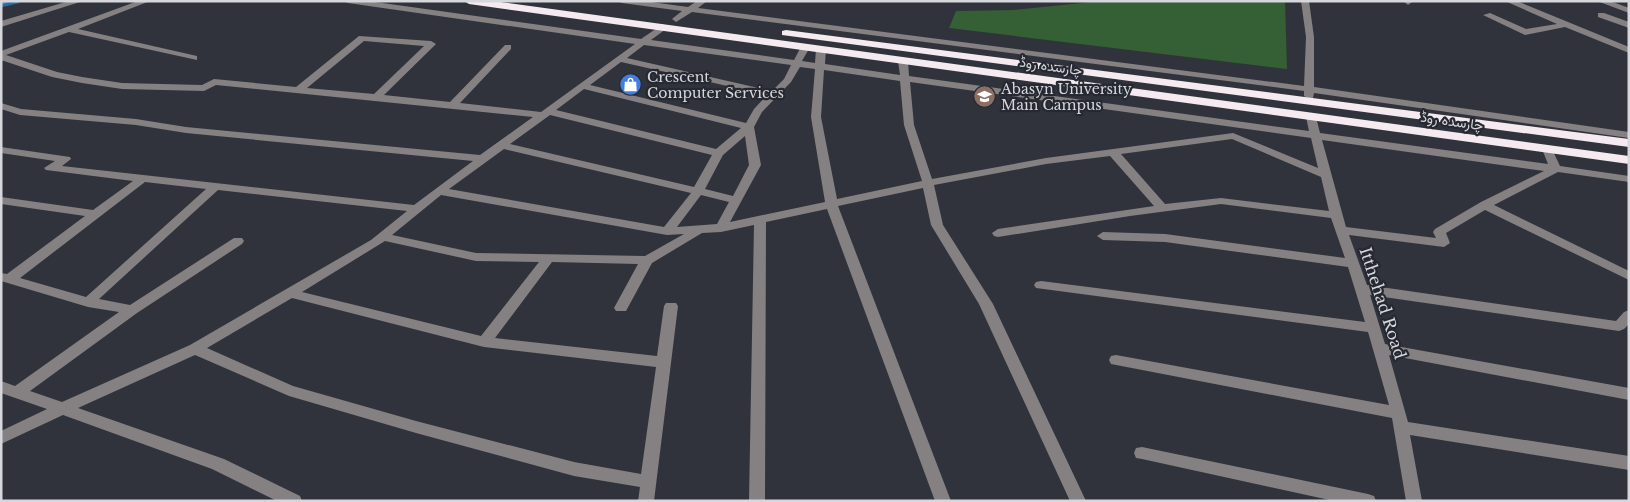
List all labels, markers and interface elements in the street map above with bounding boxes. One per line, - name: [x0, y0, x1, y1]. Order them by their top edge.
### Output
- street label: چارسدہ روڈ: [1018, 53, 1084, 80]
- place label: Crescent Computer Services: [647, 68, 784, 102]
- shop icon: Crescent Computer Services: [619, 73, 643, 97]
- place label: Abasyn University Main Campus: [1000, 80, 1132, 114]
- school or university icon: Abasyn University Main Campus: [973, 85, 997, 109]
- street label: چارسدہ روڈ: [1419, 108, 1485, 135]
- street label: Itthehad Road: [1355, 245, 1411, 362]

